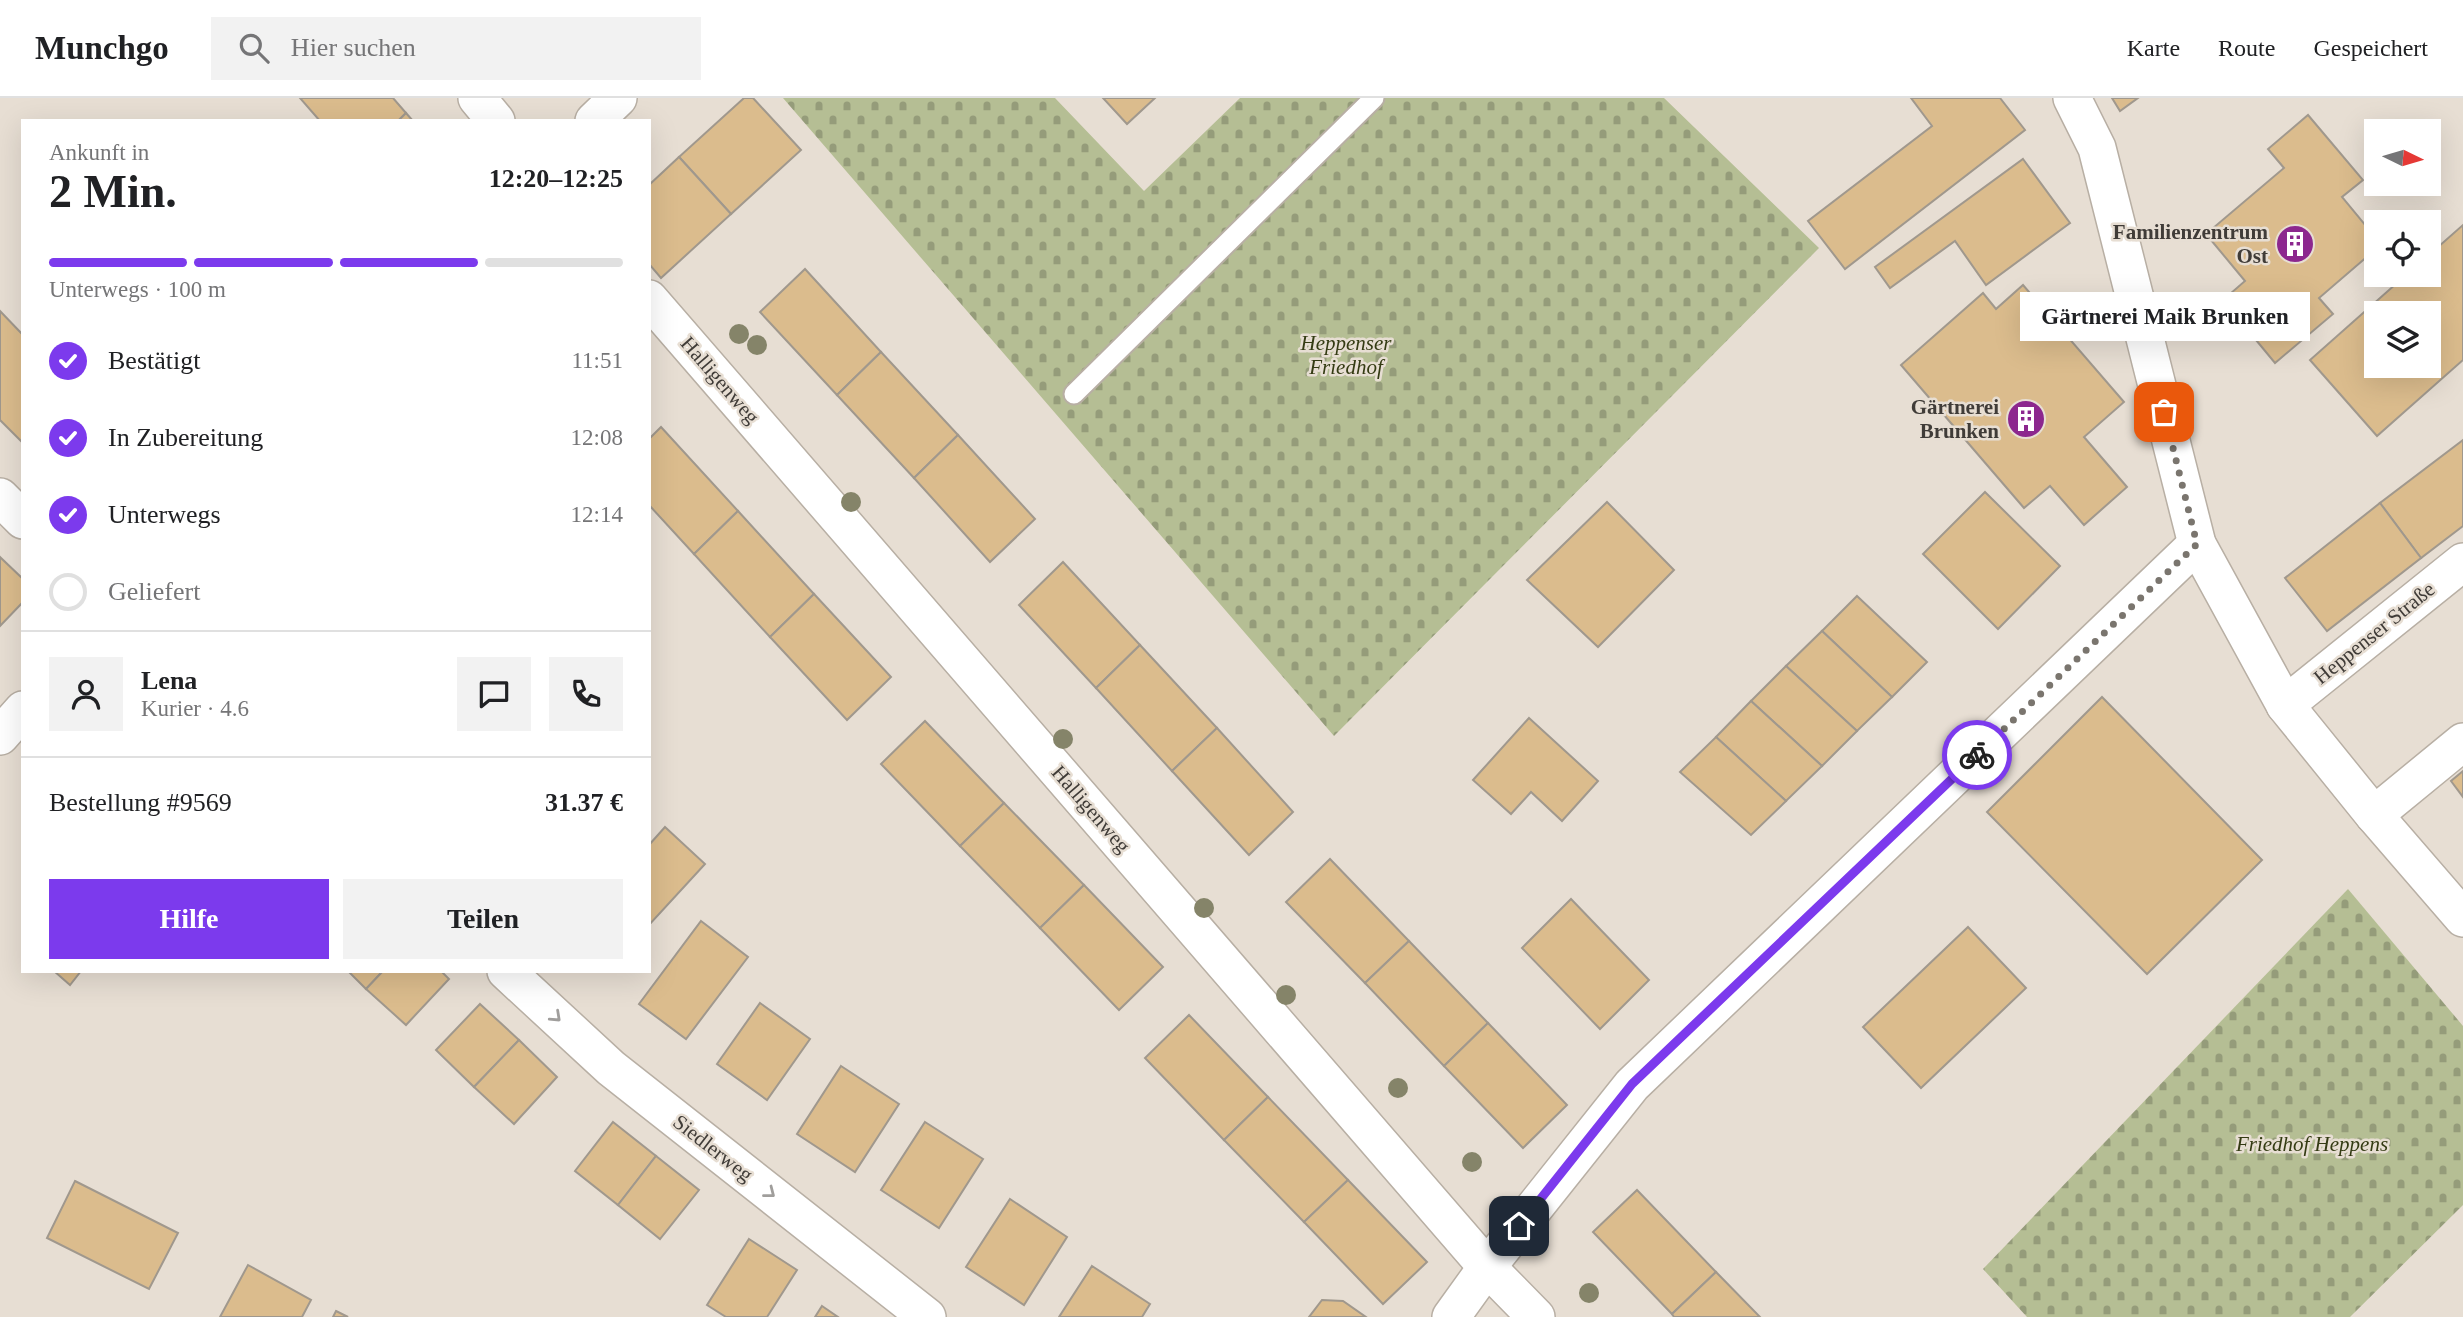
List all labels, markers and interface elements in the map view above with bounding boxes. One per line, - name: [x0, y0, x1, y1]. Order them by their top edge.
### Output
- search box: [211, 17, 701, 80]
- icon: search: [235, 29, 273, 67]
- text: Munchgo: [35, 30, 169, 66]
- text: Hier suchen: [291, 33, 416, 62]
- text: Karte: [2127, 35, 2180, 61]
- text: Route: [2218, 35, 2275, 61]
- text: Gespeichert: [2313, 35, 2428, 61]
- north arrow: [2364, 119, 2441, 196]
- map controls: [2364, 119, 2441, 378]
- text: Ankunft in: [49, 140, 149, 165]
- text: 12:20–12:25: [489, 164, 623, 193]
- text: 2 Min.: [49, 166, 177, 217]
- button: locate: [2364, 210, 2441, 287]
- place label: Familienzentrum Ost: [2113, 220, 2268, 268]
- building icon: Familienzentrum Ost: [2274, 223, 2316, 265]
- text: Unterwegs · 100 m: [49, 277, 226, 302]
- callout: Gärtnerei Maik Brunken: [2019, 293, 2309, 342]
- button: layers: [2364, 301, 2441, 378]
- text: Gärtnerei Maik Brunken: [2041, 304, 2289, 329]
- park label: Heppenser Friedhof: [1300, 331, 1392, 379]
- street label: Halligenweg: [676, 332, 765, 429]
- icon: check: [49, 342, 87, 380]
- text: Bestätigt: [108, 346, 200, 375]
- text: 11:51: [571, 348, 623, 373]
- pin: [2134, 382, 2194, 442]
- icon: bag: [2145, 393, 2183, 431]
- place label: Gärtnerei Brunken: [1911, 395, 1999, 443]
- building icon: Gärtnerei Brunken: [2005, 398, 2047, 440]
- icon: check: [49, 419, 87, 457]
- text: In Zubereitung: [108, 423, 263, 452]
- text: 12:08: [571, 425, 623, 450]
- icon: check: [49, 496, 87, 534]
- text: Unterwegs: [108, 500, 221, 529]
- text: 12:14: [571, 502, 623, 527]
- text: Geliefert: [108, 577, 200, 606]
- street label: Heppenser Straße: [2309, 577, 2439, 689]
- button: person: [49, 657, 123, 731]
- button: chat: [457, 657, 531, 731]
- button: phone: [549, 657, 623, 731]
- text: Lena: [141, 666, 197, 695]
- text: Kurier · 4.6: [141, 696, 249, 721]
- courier: [1942, 720, 2012, 790]
- icon: bike: [1958, 736, 1996, 774]
- street label: Halligenweg: [1047, 761, 1136, 858]
- text: Bestellung #9569: [49, 788, 232, 817]
- text: 31.37 €: [545, 788, 623, 817]
- button: Hilfe: [49, 879, 329, 959]
- button: Teilen: [343, 879, 623, 959]
- one-way arrow: [548, 1009, 561, 1022]
- street label: Siedlerweg: [668, 1109, 758, 1187]
- park label: Friedhof Heppens: [2235, 1132, 2388, 1156]
- one-way arrow: [762, 1184, 774, 1197]
- pin: [1489, 1196, 1549, 1256]
- icon: home: [1500, 1207, 1538, 1245]

